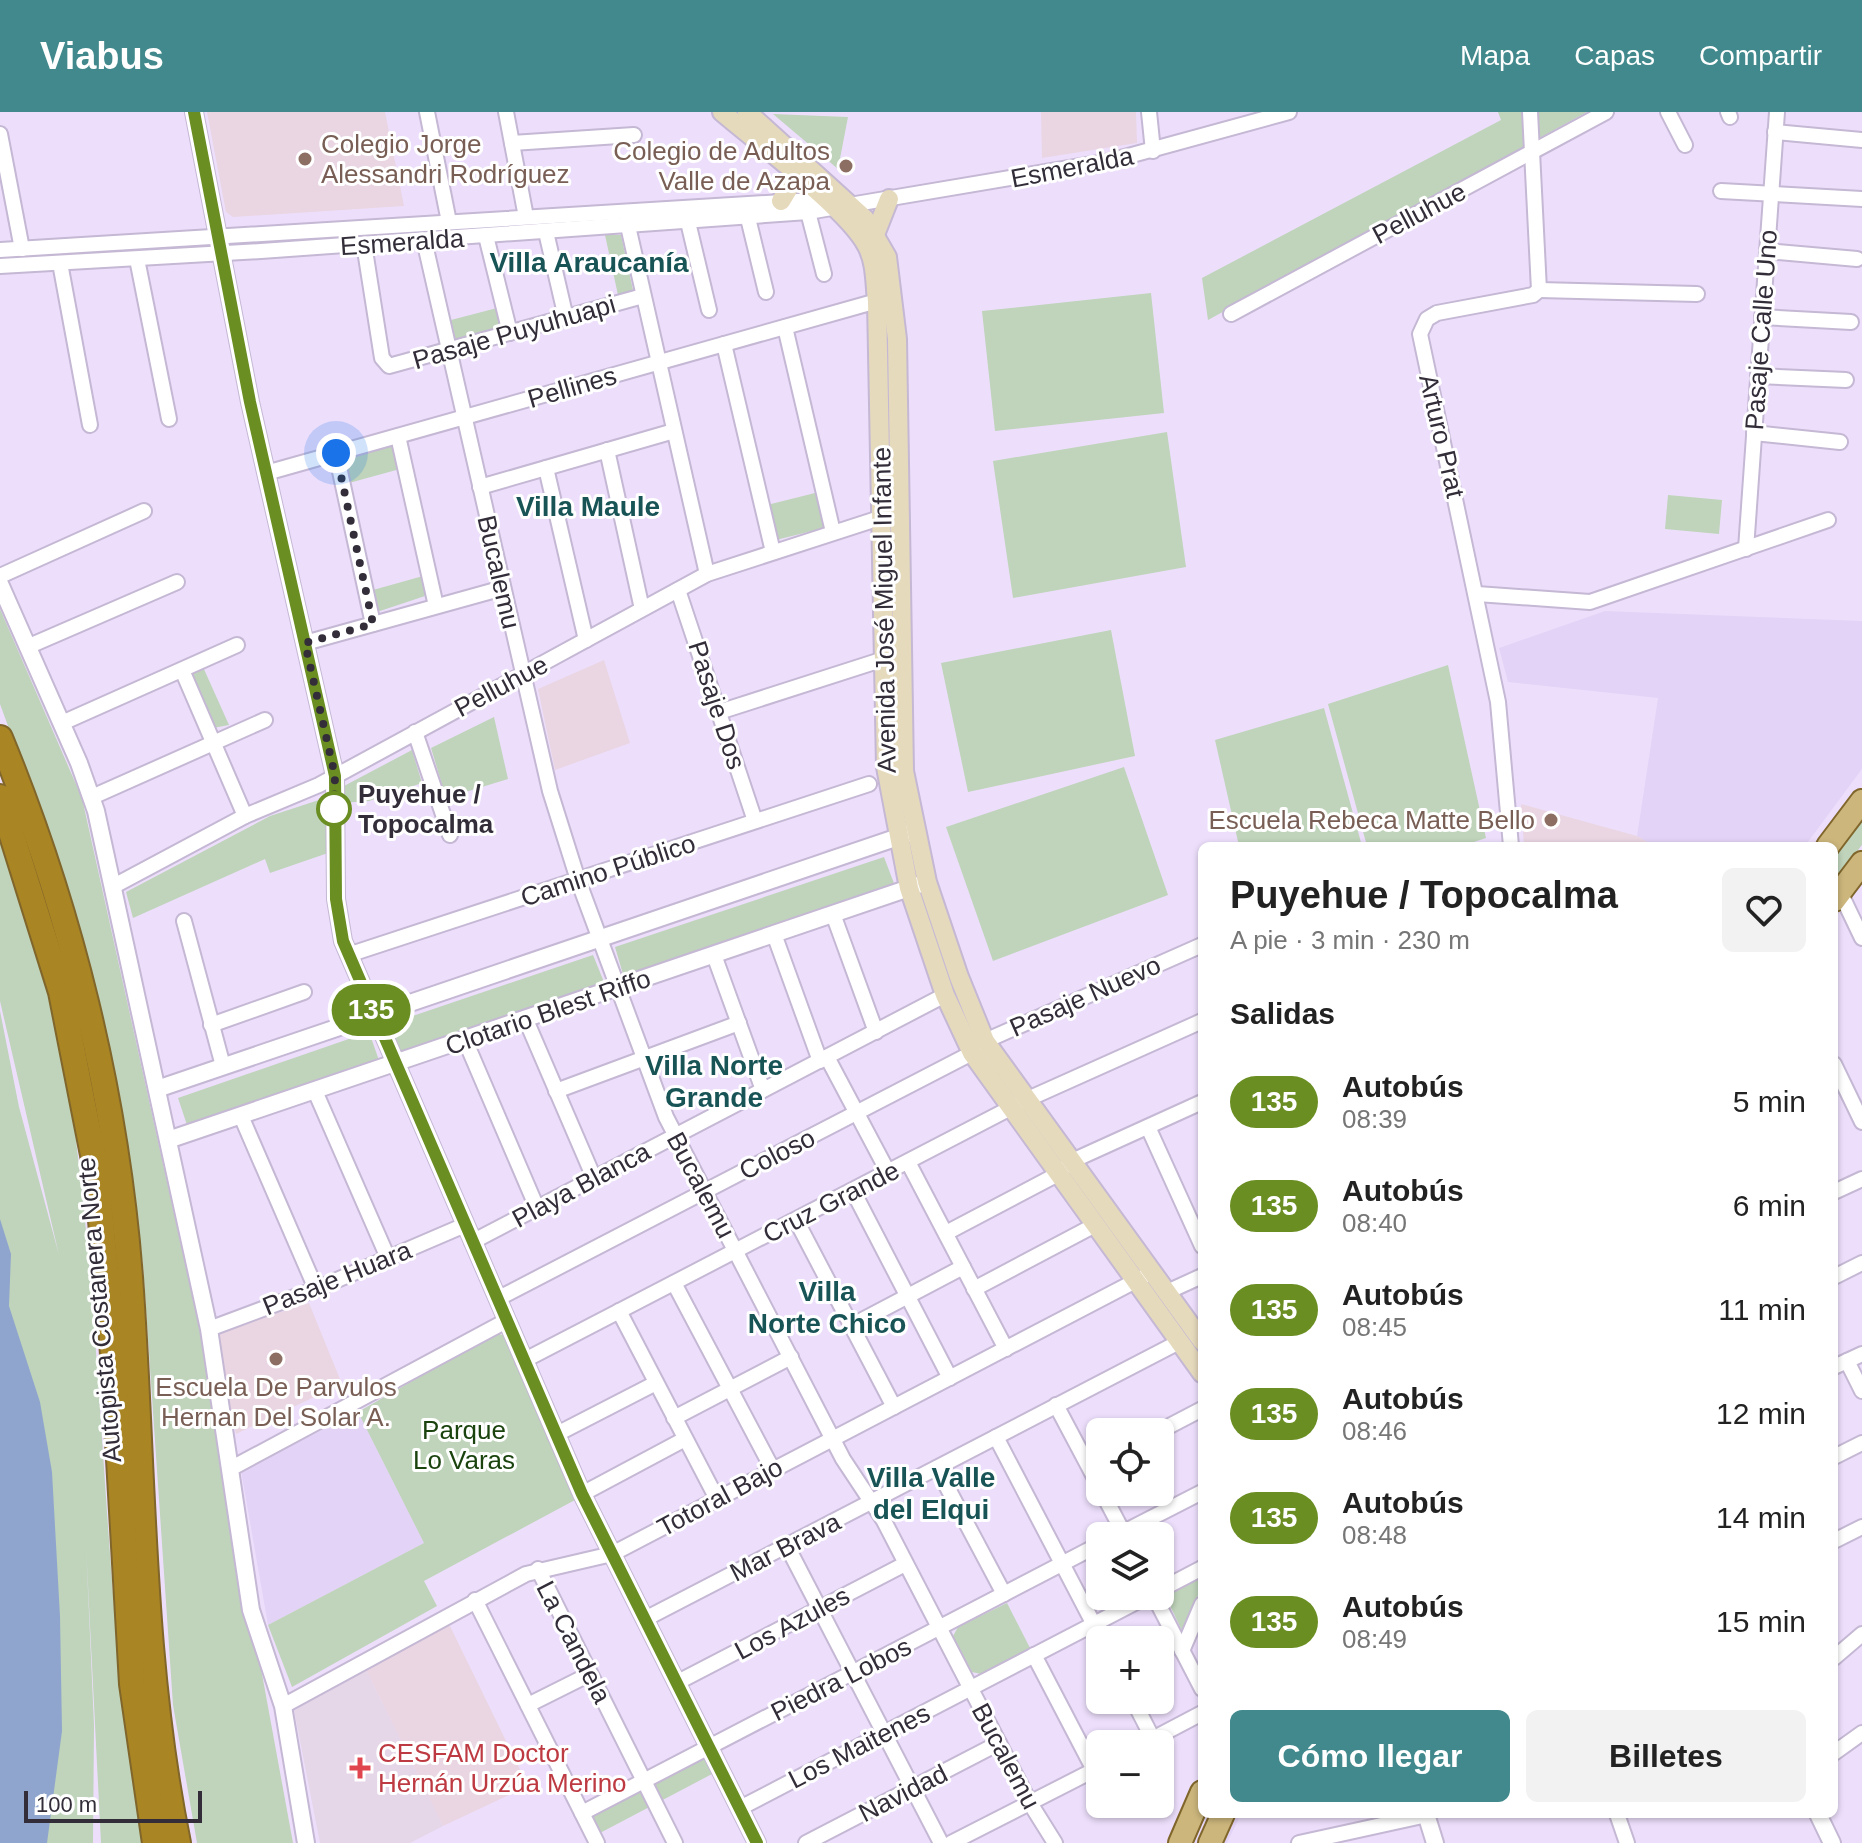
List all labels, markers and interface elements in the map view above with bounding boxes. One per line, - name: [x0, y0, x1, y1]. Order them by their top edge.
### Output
- text: Viabus: [40, 35, 164, 77]
- text: Mapa: [1460, 40, 1530, 71]
- text: Capas: [1574, 40, 1655, 71]
- text: Compartir: [1699, 40, 1822, 71]
- place label: Colegio Jorge Alessandri Rodríguez: [321, 129, 570, 189]
- place label: Colegio de Adultos Valle de Azapa: [613, 136, 831, 196]
- street label: Esmeralda: [1008, 140, 1136, 194]
- marker: Colegio Jorge Alessandri Rodríguez: [296, 150, 314, 168]
- marker: Colegio de Adultos Valle de Azapa: [837, 157, 855, 175]
- street label: Pelluhue: [1367, 176, 1471, 250]
- street label: Esmeralda: [339, 223, 466, 261]
- street label: Pasaje Calle Uno: [1739, 229, 1783, 431]
- district label: Villa Araucanía: [489, 247, 689, 278]
- street label: Pasaje Puyuhuapi: [409, 289, 619, 375]
- street label: Pellines: [524, 360, 620, 414]
- street label: Arturo Prat: [1413, 371, 1471, 501]
- your location: [316, 433, 356, 473]
- street label: Avenida José Miguel Infante: [866, 447, 902, 773]
- district label: Villa Maule: [516, 491, 660, 522]
- street label: Bucalemu: [471, 512, 527, 632]
- street label: Pasaje Dos: [682, 637, 752, 773]
- street label: Pelluhue: [449, 649, 553, 723]
- place label: Puyehue / Topocalma: [358, 779, 494, 839]
- marker: Puyehue / Topocalma: [317, 792, 351, 826]
- place label: Escuela Rebeca Matte Bello: [1208, 805, 1535, 835]
- marker: Escuela Rebeca Matte Bello: [1542, 811, 1560, 829]
- street label: Camino Público: [517, 828, 699, 912]
- button: heart: [1722, 868, 1806, 952]
- text: Puyehue / Topocalma: [1230, 874, 1618, 916]
- text: A pie · 3 min · 230 m: [1230, 925, 1470, 955]
- street label: Pasaje Nuevo: [1005, 949, 1165, 1043]
- street label: Clotario Blest Riffo: [442, 963, 654, 1061]
- line badge: 135: [325, 984, 417, 1036]
- text: 135: [348, 994, 394, 1025]
- text: Salidas: [1230, 997, 1335, 1030]
- district label: Villa Norte Grande: [645, 1050, 783, 1113]
- text: Autobús: [1342, 1070, 1464, 1103]
- text: 5 min: [1733, 1085, 1806, 1118]
- text: 135: [1251, 1086, 1297, 1117]
- text: 08:39: [1342, 1104, 1407, 1134]
- street label: Coloso: [734, 1122, 820, 1186]
- street label: Bucalemu: [661, 1127, 741, 1243]
- street label: Playa Blanca: [507, 1136, 656, 1234]
- street label: Cruz Grande: [758, 1155, 904, 1249]
- street label: Autopista Costanera Norte: [71, 1156, 127, 1464]
- text: Autobús: [1342, 1174, 1464, 1207]
- text: 6 min: [1733, 1189, 1806, 1222]
- text: 135: [1251, 1190, 1297, 1221]
- text: 08:40: [1342, 1208, 1407, 1238]
- street label: Pasaje Huara: [258, 1234, 416, 1321]
- district label: Villa Norte Chico: [748, 1276, 906, 1339]
- text: Autobús: [1342, 1278, 1464, 1311]
- text: 11 min: [1718, 1293, 1806, 1326]
- text: 135: [1251, 1294, 1297, 1325]
- text: 08:45: [1342, 1312, 1407, 1342]
- marker: Escuela De Parvulos Hernan Del Solar A.: [267, 1350, 285, 1368]
- place label: Escuela De Parvulos Hernan Del Solar A.: [155, 1372, 397, 1432]
- text: Autobús: [1342, 1382, 1464, 1415]
- text: 12 min: [1716, 1397, 1806, 1430]
- text: 135: [1251, 1398, 1297, 1429]
- park label: Parque Lo Varas: [413, 1415, 515, 1475]
- text: 08:46: [1342, 1416, 1407, 1446]
- map controls: [1086, 1418, 1174, 1818]
- button: locate: [1086, 1418, 1174, 1506]
- street label: Totoral Bajo: [652, 1452, 788, 1542]
- district label: Villa Valle del Elqui: [867, 1462, 995, 1525]
- text: Autobús: [1342, 1486, 1464, 1519]
- text: 14 min: [1716, 1501, 1806, 1534]
- text: 135: [1251, 1502, 1297, 1533]
- street label: Mar Brava: [725, 1506, 846, 1588]
- text: 08:48: [1342, 1520, 1407, 1550]
- button: layers: [1086, 1522, 1174, 1610]
- street label: La Candela: [530, 1576, 618, 1709]
- street label: Los Azules: [729, 1580, 855, 1666]
- text: Autobús: [1342, 1590, 1464, 1623]
- text: 15 min: [1716, 1605, 1806, 1638]
- text: 135: [1251, 1606, 1297, 1637]
- text: 08:49: [1342, 1624, 1407, 1654]
- button: +: [1086, 1626, 1174, 1714]
- street label: Piedra Lobos: [766, 1631, 916, 1727]
- street label: Los Maitenes: [783, 1698, 935, 1794]
- street label: Bucalemu: [966, 1698, 1046, 1814]
- button: Cómo llegar: [1230, 1710, 1510, 1802]
- button: Billetes: [1526, 1710, 1806, 1802]
- button: −: [1086, 1730, 1174, 1818]
- place label: CESFAM Doctor Hernán Urzúa Merino: [378, 1738, 627, 1798]
- marker: CESFAM Doctor Hernán Urzúa Merino: [349, 1757, 371, 1779]
- street label: Navidad: [854, 1758, 952, 1828]
- scale bar: [24, 1787, 202, 1823]
- text: 100 m: [36, 1792, 97, 1817]

